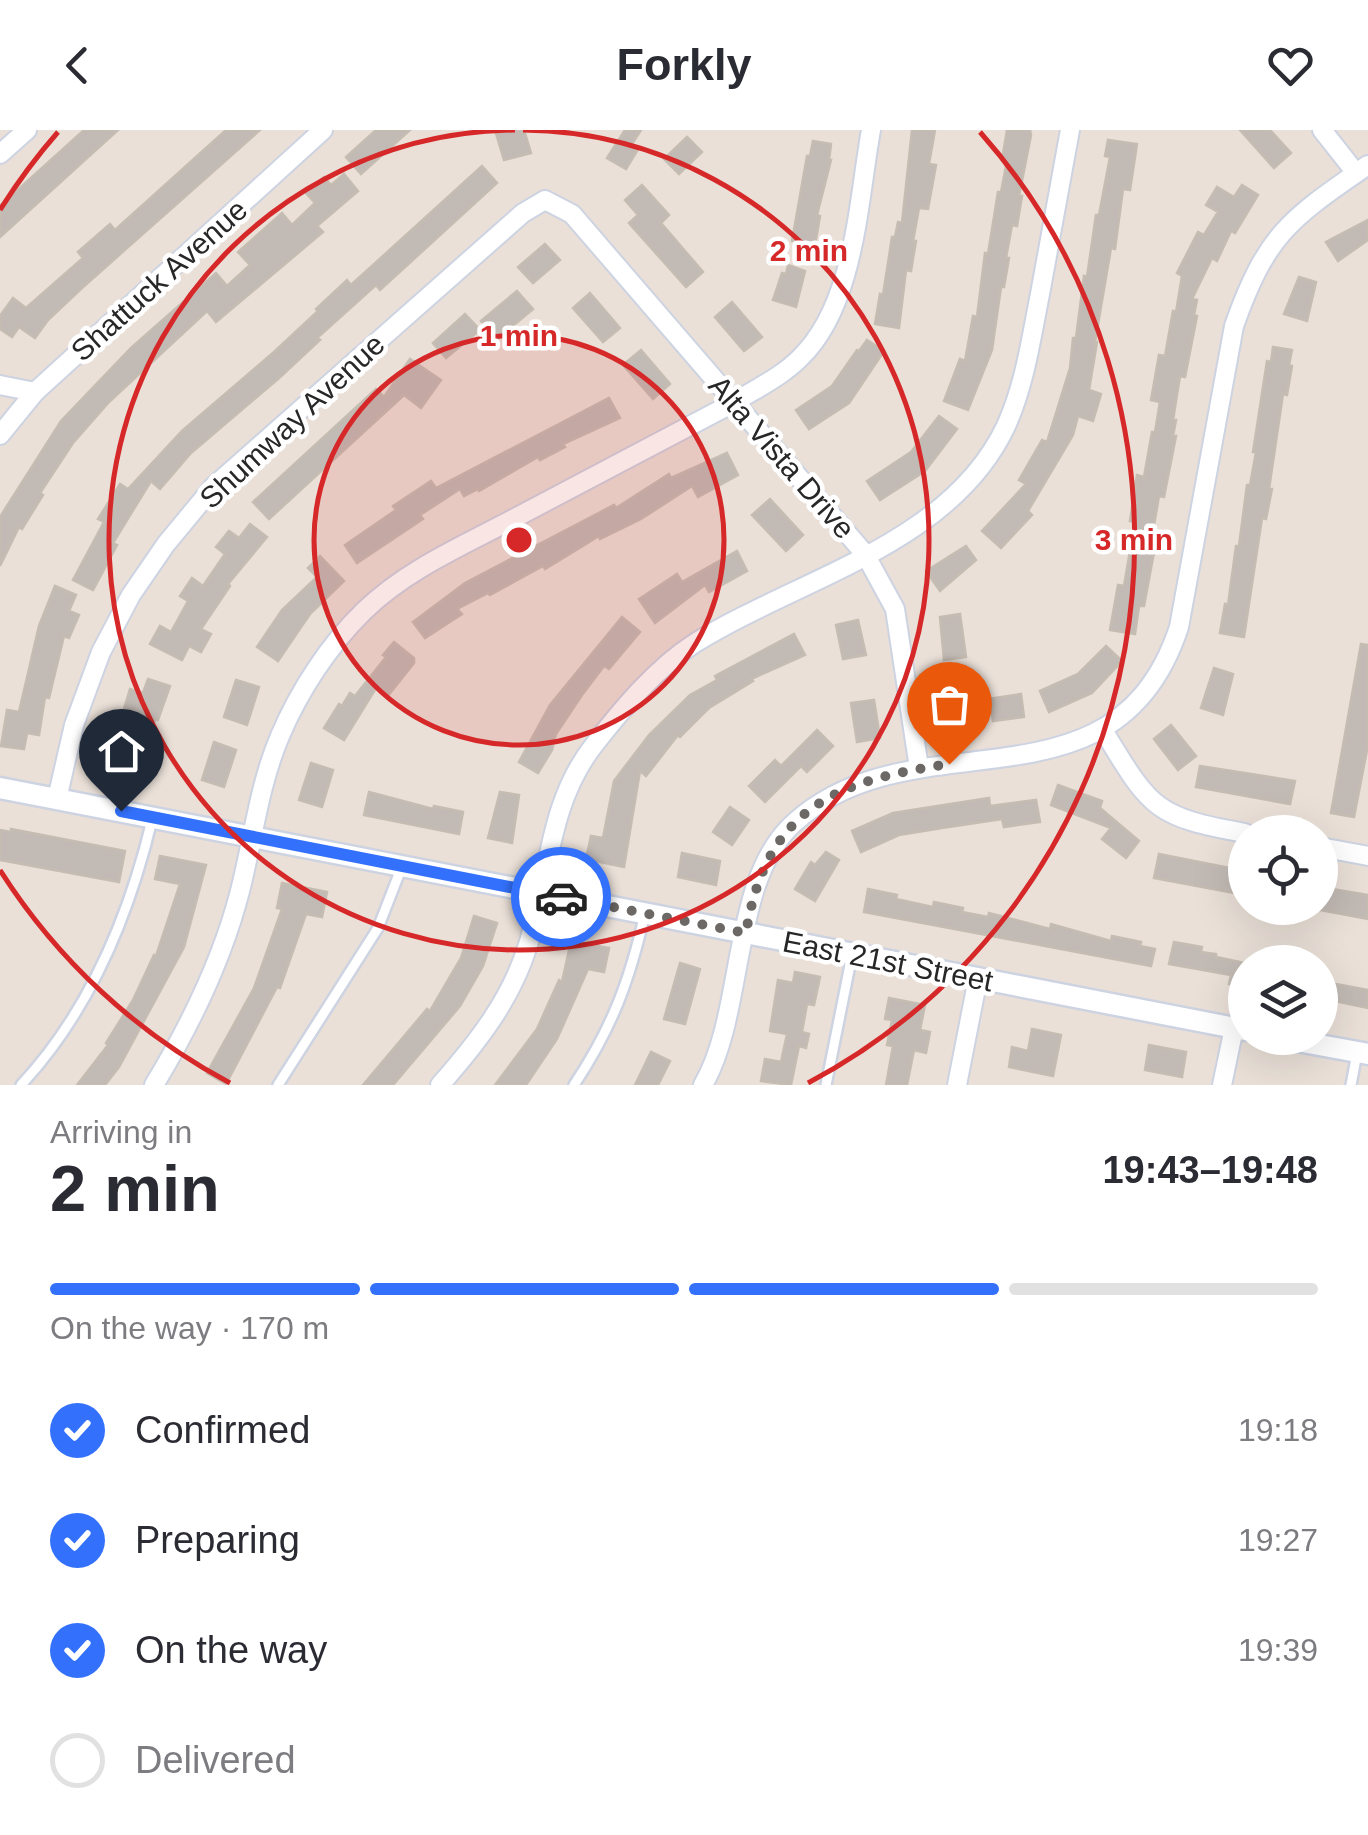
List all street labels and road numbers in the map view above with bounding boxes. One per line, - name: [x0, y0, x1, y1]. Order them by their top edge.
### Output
- street label: Shattuck Avenue: [64, 193, 254, 367]
- street label: Shumway Avenue: [193, 327, 391, 515]
- street label: Alta Vista Drive: [702, 369, 862, 545]
- street label: East 21st Street: [780, 924, 997, 998]

